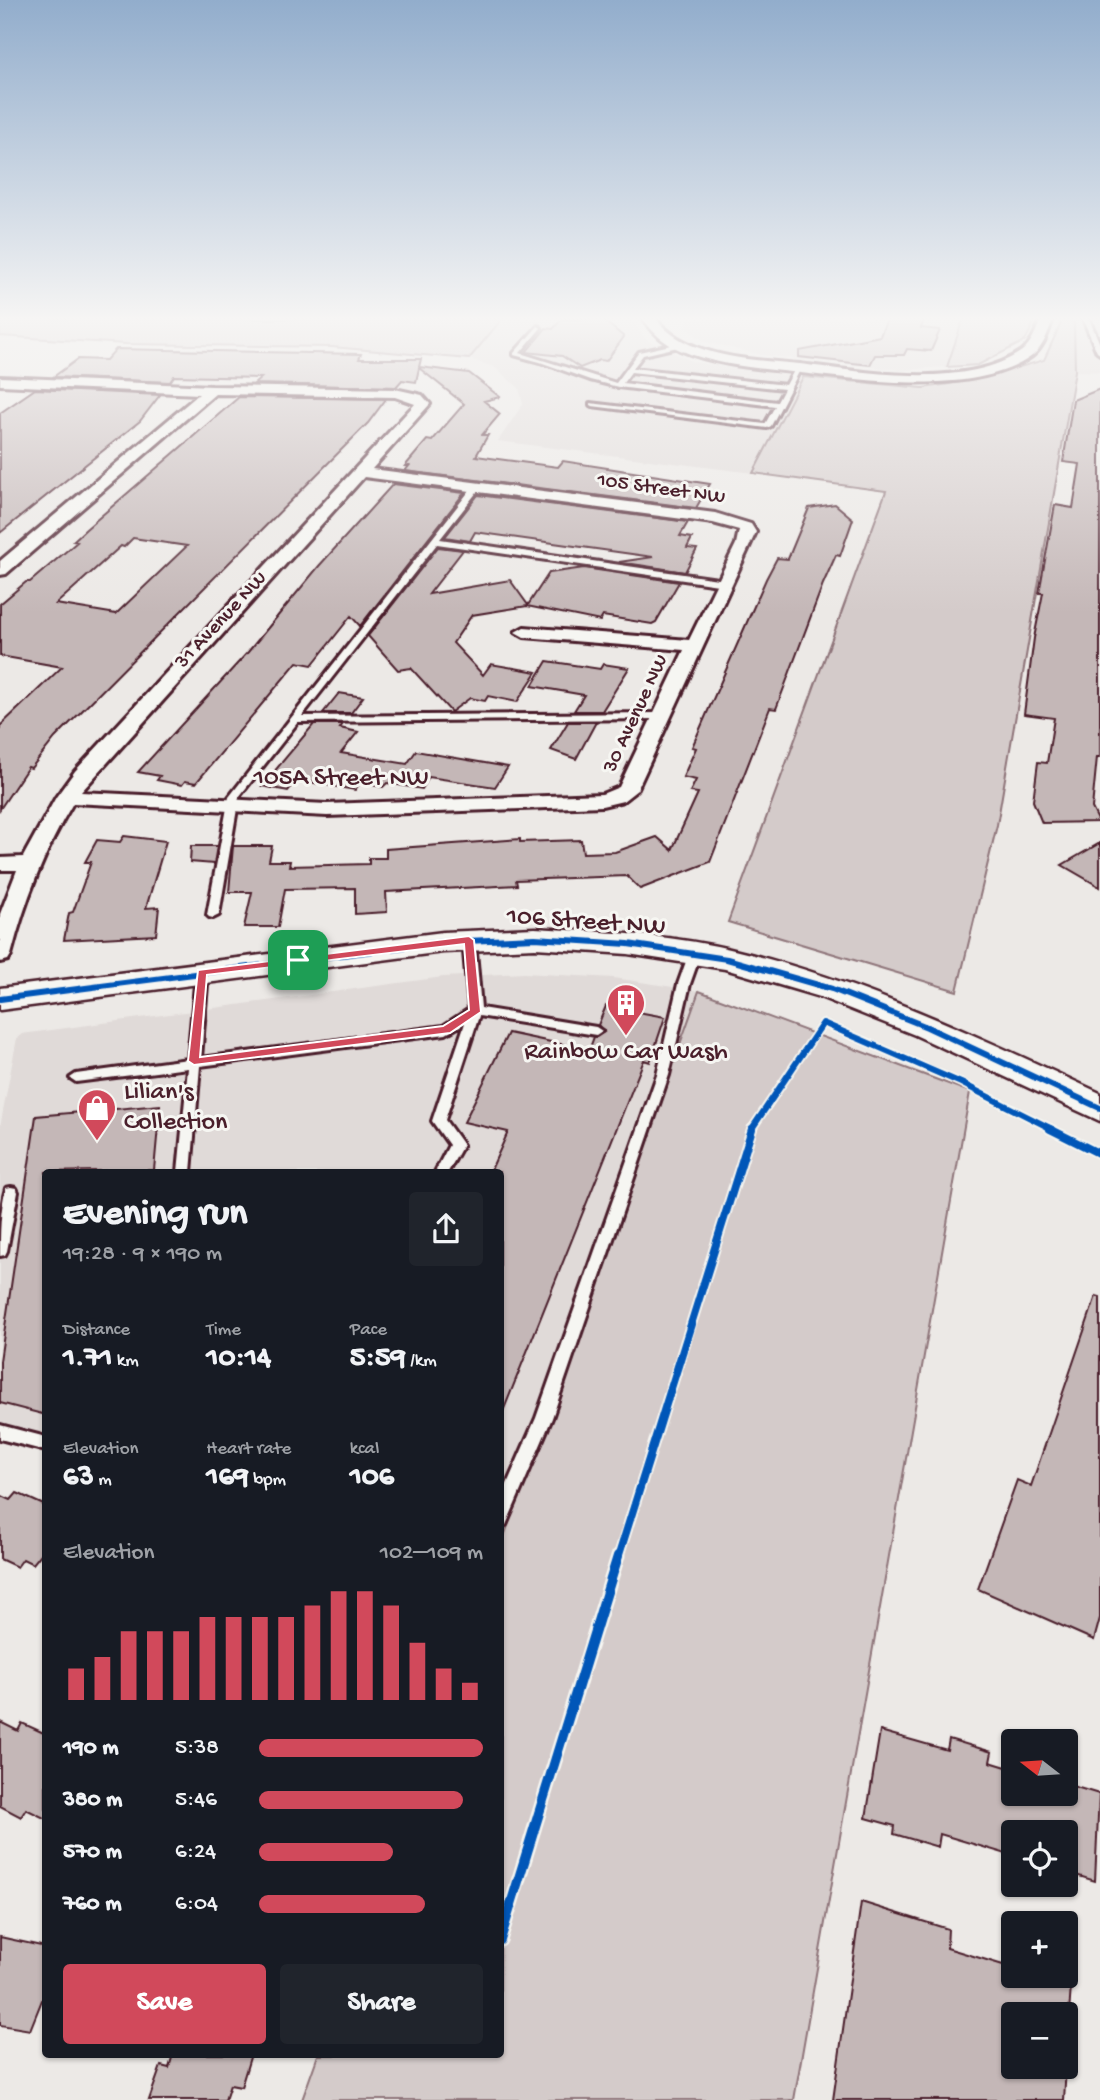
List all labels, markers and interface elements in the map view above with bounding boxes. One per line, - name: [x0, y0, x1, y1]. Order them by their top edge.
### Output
- street label: 105 Street NW: [594, 469, 727, 511]
- street label: 31 Avenue NW: [170, 567, 274, 676]
- street label: 30 Avenue NW: [598, 651, 675, 778]
- street label: 105A Street NW: [253, 764, 429, 795]
- street label: 106 Street NW: [505, 902, 666, 944]
- pin: [268, 930, 328, 990]
- icon: arrive: [279, 941, 317, 979]
- building icon: Rainbow Car Wash: [605, 982, 647, 1037]
- place label: Rainbow Car Wash: [524, 1038, 728, 1069]
- place label: Lilian's Collection: [124, 1078, 228, 1139]
- shop icon: Lilian's Collection: [76, 1087, 118, 1142]
- button: share: [409, 1192, 483, 1266]
- text: Evening run: [63, 1193, 247, 1237]
- text: 19:28 · 9 × 190 m: [63, 1241, 222, 1268]
- text: Distance: [63, 1319, 130, 1342]
- text: Time: [206, 1319, 241, 1342]
- text: Pace: [350, 1319, 387, 1342]
- text: 1.71: [63, 1342, 112, 1377]
- text: 10:14: [206, 1342, 271, 1377]
- text: 5:59: [350, 1342, 406, 1377]
- text: km: [112, 1350, 139, 1373]
- text: /km: [406, 1350, 437, 1373]
- text: Elevation: [63, 1438, 139, 1461]
- text: Heart rate: [206, 1438, 291, 1461]
- text: kcal: [350, 1438, 379, 1461]
- text: 63: [63, 1461, 94, 1496]
- text: 169: [206, 1461, 249, 1496]
- text: 106: [350, 1461, 394, 1496]
- text: m: [94, 1469, 112, 1492]
- text: bpm: [249, 1469, 286, 1492]
- text: Elevation: [63, 1540, 154, 1567]
- text: 102–109 m: [380, 1540, 483, 1567]
- north arrow: [1001, 1729, 1078, 1806]
- map controls: [1001, 1729, 1078, 2079]
- text: 190 m: [63, 1735, 119, 1762]
- text: 5:38: [175, 1735, 219, 1762]
- text: 380 m: [63, 1787, 122, 1814]
- text: 5:46: [175, 1787, 217, 1814]
- button: locate: [1001, 1820, 1078, 1897]
- text: 570 m: [63, 1839, 122, 1866]
- text: 6:24: [175, 1839, 216, 1866]
- text: 760 m: [63, 1891, 121, 1918]
- text: 6:04: [175, 1891, 218, 1918]
- button: +: [1001, 1911, 1078, 1988]
- button: Save: [63, 1964, 266, 2044]
- button: Share: [280, 1964, 483, 2044]
- button: −: [1001, 2002, 1078, 2079]

